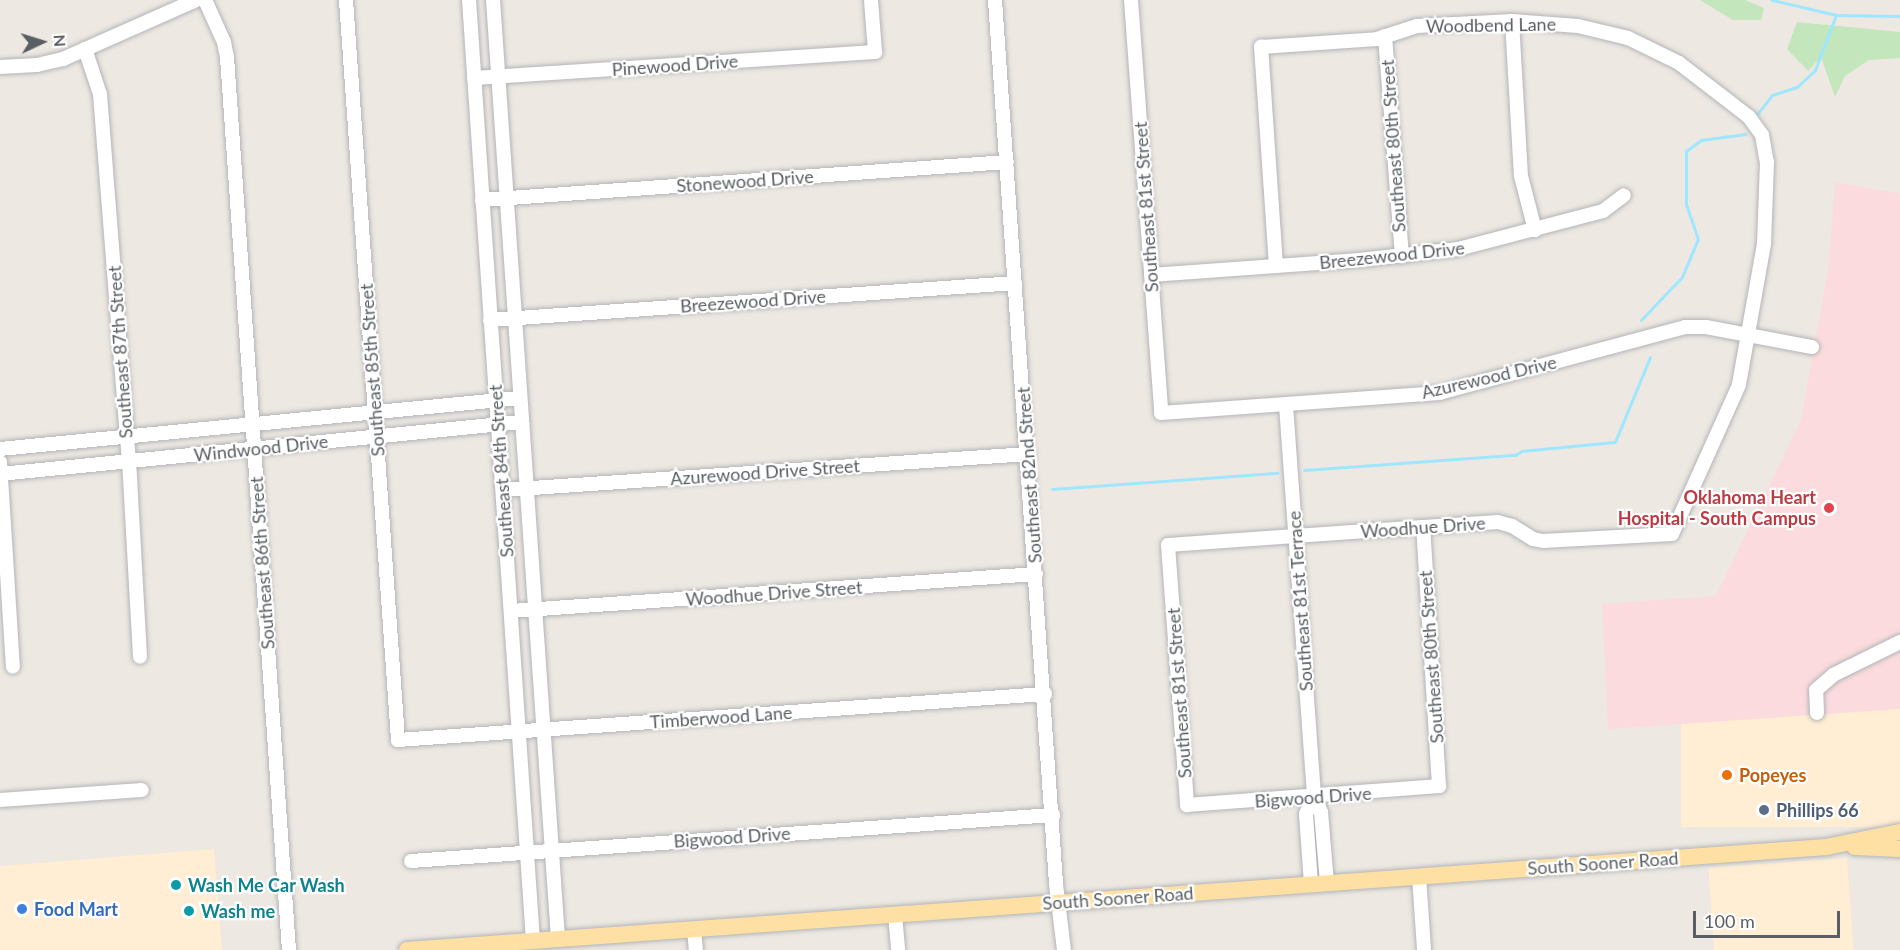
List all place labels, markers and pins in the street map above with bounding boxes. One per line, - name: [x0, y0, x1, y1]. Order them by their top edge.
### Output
- place label: Oklahoma Heart Hospital - South Campus: [1618, 487, 1816, 530]
- marker: Oklahoma Heart Hospital - South Campus: [1820, 499, 1838, 517]
- place label: Popeyes: [1739, 764, 1806, 786]
- marker: Popeyes: [1720, 768, 1734, 782]
- place label: Phillips 66: [1776, 799, 1859, 821]
- marker: Phillips 66: [1757, 803, 1771, 817]
- place label: Wash Me Car Wash: [188, 874, 345, 896]
- marker: Wash Me Car Wash: [169, 878, 183, 892]
- place label: Food Mart: [34, 898, 118, 920]
- place label: Wash me: [201, 900, 275, 922]
- marker: Food Mart: [15, 902, 29, 916]
- marker: Wash me: [182, 904, 196, 918]

